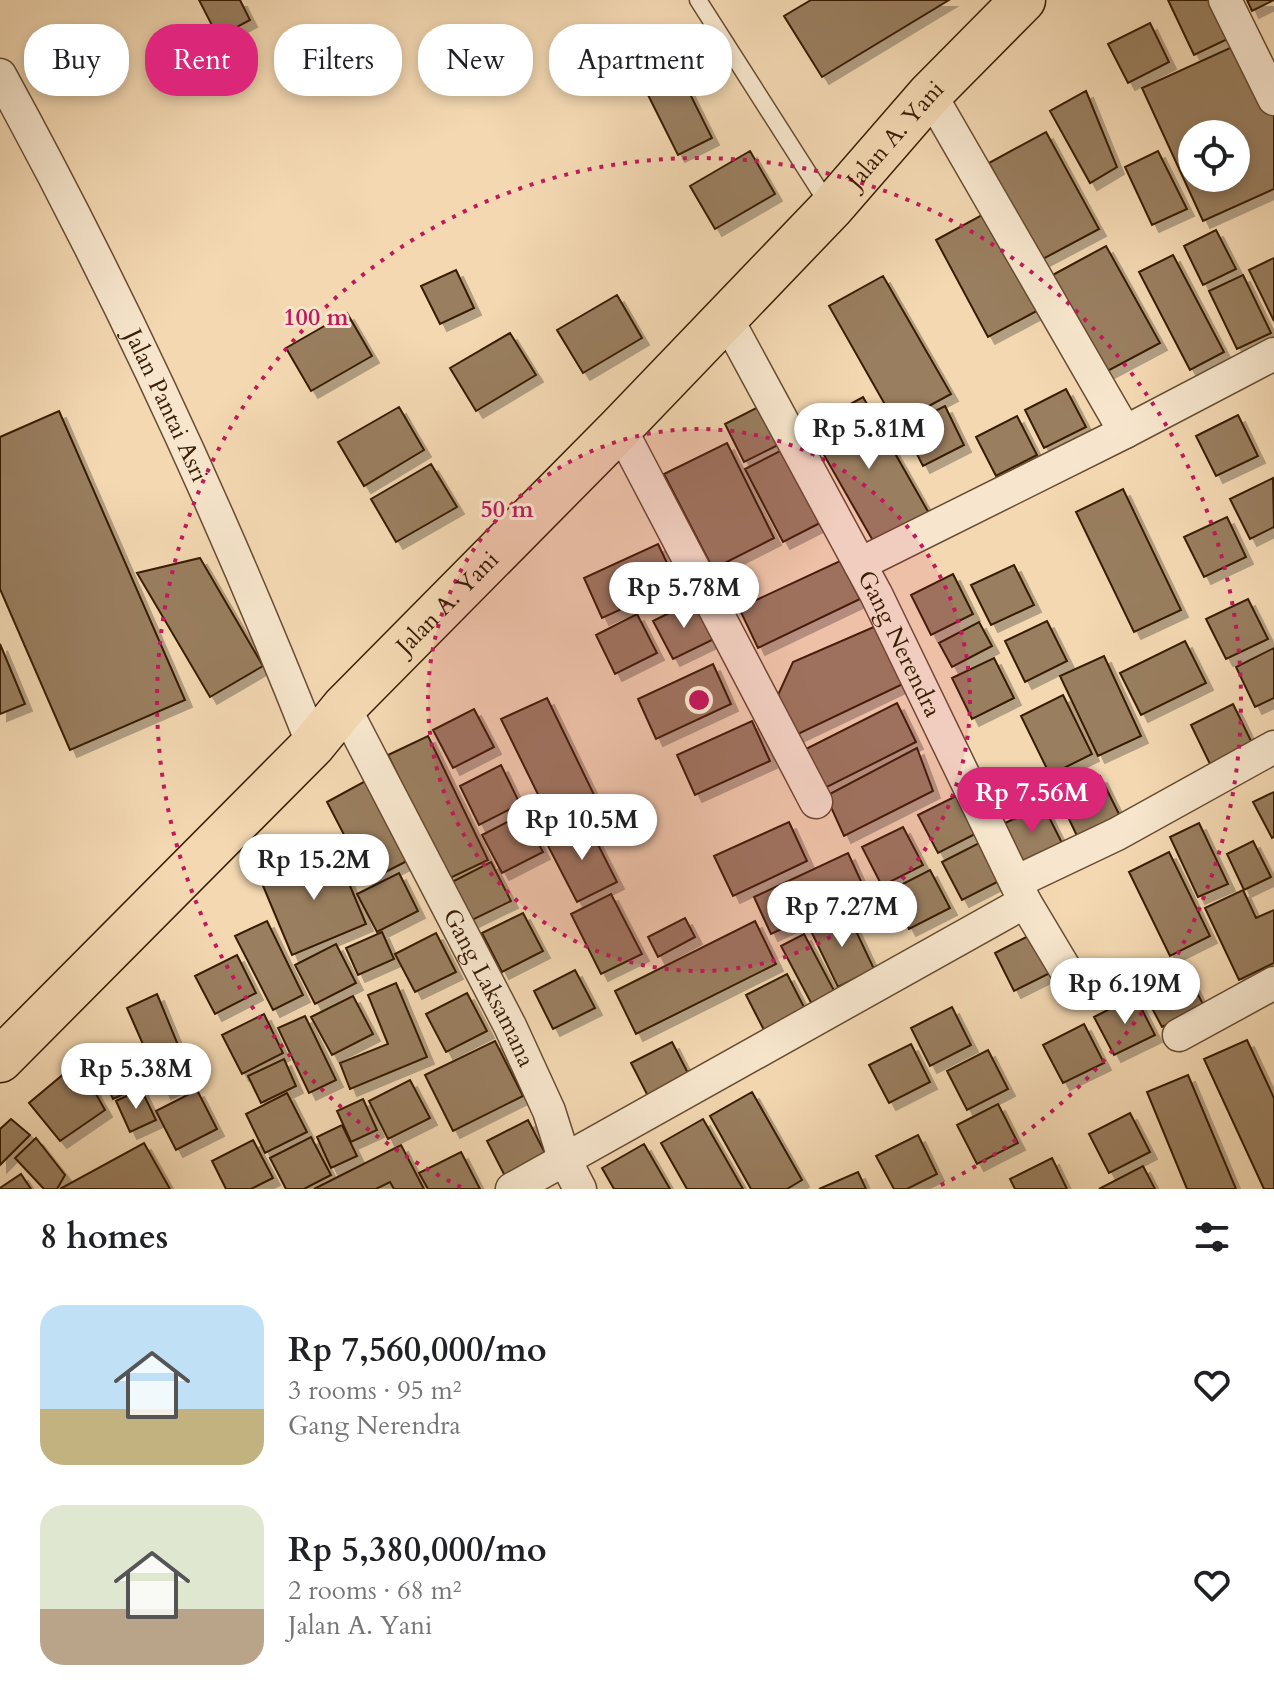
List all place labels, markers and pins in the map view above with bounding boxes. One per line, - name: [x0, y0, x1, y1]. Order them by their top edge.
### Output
- pin: Rp 5.81M: [786, 403, 952, 471]
- pin: Rp 5.78M: [601, 562, 767, 630]
- centre of rings: [685, 686, 713, 714]
- pin: Rp 7.56M: [949, 767, 1115, 835]
- pin: Rp 10.5M: [499, 794, 665, 862]
- pin: Rp 15.2M: [231, 834, 397, 902]
- pin: Rp 7.27M: [759, 881, 925, 949]
- pin: Rp 6.19M: [1042, 958, 1208, 1026]
- pin: Rp 5.38M: [53, 1043, 219, 1111]

